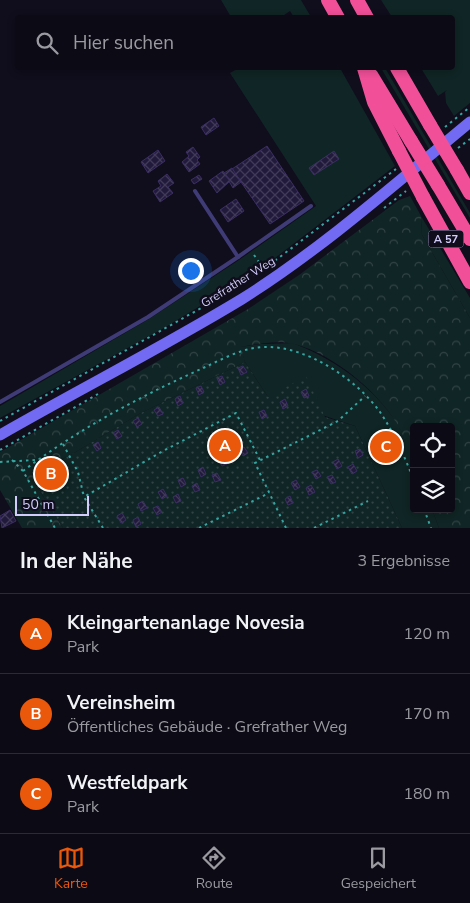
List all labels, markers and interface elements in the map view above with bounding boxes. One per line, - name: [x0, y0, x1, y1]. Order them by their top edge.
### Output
- search box: [15, 15, 455, 70]
- icon: search: [33, 29, 61, 57]
- text: Hier suchen: [73, 30, 174, 56]
- road number: A 57: [428, 230, 464, 248]
- street label: Grefrather Weg: [198, 253, 278, 311]
- your location: [178, 258, 204, 284]
- map controls: [410, 423, 455, 513]
- button: locate: [410, 423, 455, 468]
- pin: A: [209, 427, 241, 465]
- pin: C: [370, 428, 402, 466]
- pin: B: [35, 455, 67, 493]
- button: layers: [410, 468, 455, 513]
- scale bar: [15, 493, 89, 516]
- text: 50 m: [22, 495, 54, 514]
- text: In der Nähe: [20, 547, 133, 575]
- text: 3 Ergebnisse: [357, 550, 450, 572]
- text: Kleingartenanlage Novesia: [67, 610, 305, 636]
- text: A: [30, 623, 42, 645]
- text: 120 m: [403, 623, 450, 645]
- text: Park: [67, 636, 99, 658]
- text: Vereinsheim: [67, 690, 175, 716]
- text: B: [30, 703, 42, 725]
- text: 170 m: [403, 703, 450, 725]
- text: Öffentliches Gebäude · Grefrather Weg: [67, 716, 347, 738]
- text: Westfeldpark: [67, 770, 187, 796]
- text: C: [31, 783, 41, 805]
- text: 180 m: [403, 783, 450, 805]
- text: Park: [67, 796, 99, 818]
- tab: Karte: [54, 844, 88, 893]
- tab: Route: [196, 844, 233, 893]
- tab: Gespeichert: [341, 844, 416, 893]

